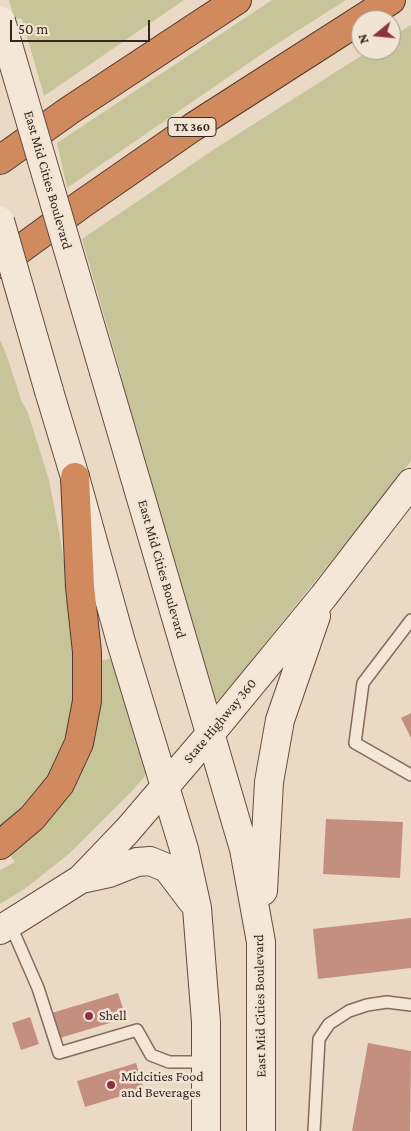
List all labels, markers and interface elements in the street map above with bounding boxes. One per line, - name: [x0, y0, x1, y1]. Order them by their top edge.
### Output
- scale bar: [12, 10, 152, 42]
- north arrow: [351, 10, 401, 60]
- text: 50 m: [18, 21, 48, 37]
- text: N: [354, 32, 372, 46]
- street label: East Mid Cities Boulevard: [20, 109, 76, 251]
- road number: TX 360: [168, 118, 216, 136]
- street label: East Mid Cities Boulevard: [134, 498, 190, 640]
- street label: State Highway 360: [180, 675, 260, 767]
- street label: East Mid Cities Boulevard: [250, 934, 270, 1078]
- place label: Shell: [99, 1008, 127, 1024]
- marker: Shell: [83, 1010, 95, 1022]
- place label: Midcities Food and Beverages: [121, 1069, 204, 1102]
- marker: Midcities Food and Beverages: [105, 1079, 117, 1091]

